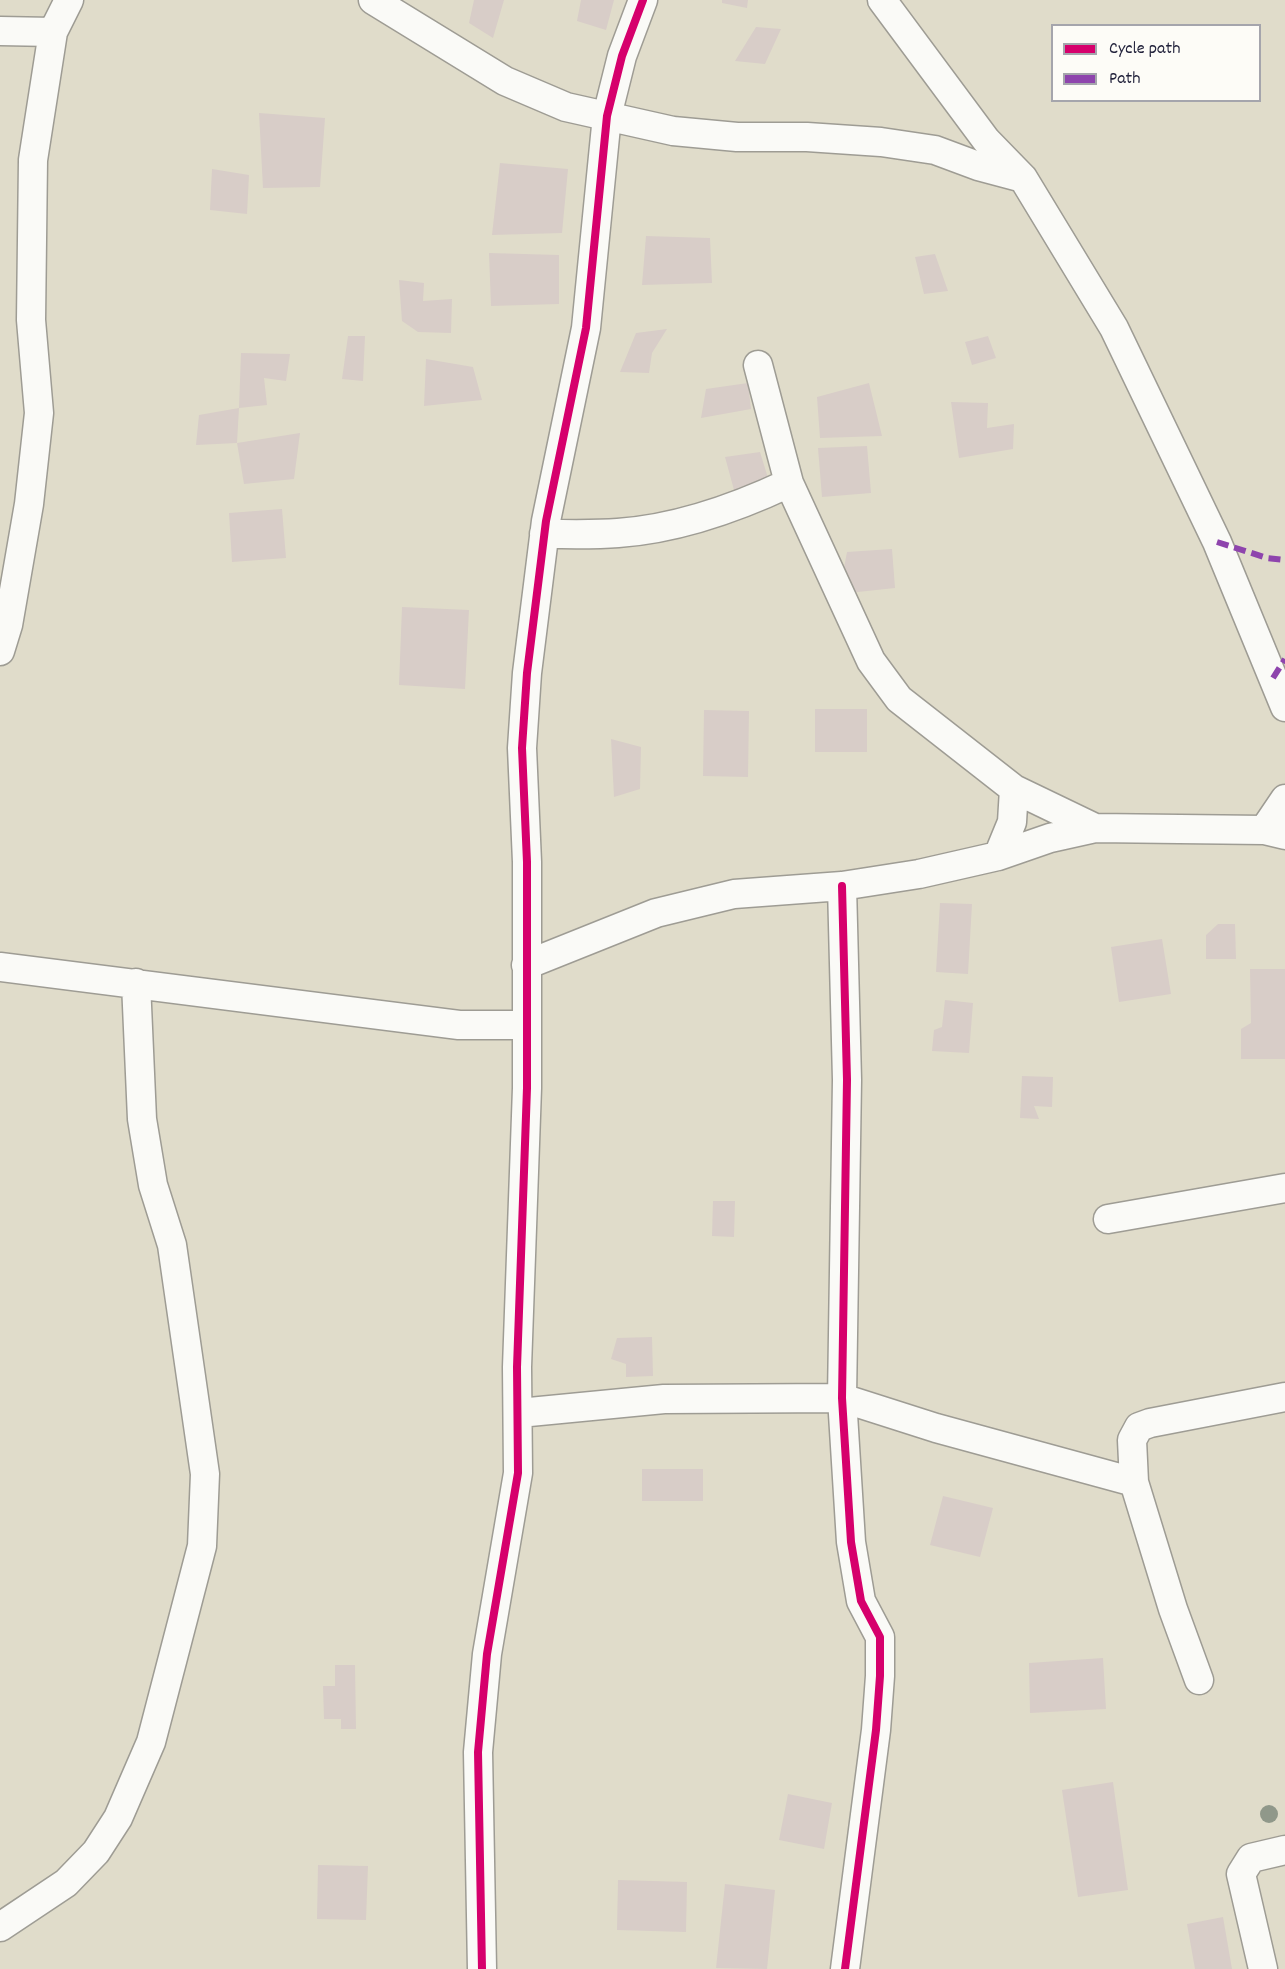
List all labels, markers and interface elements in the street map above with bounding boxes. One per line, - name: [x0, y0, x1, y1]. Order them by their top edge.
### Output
- legend: [1051, 24, 1261, 102]
- text: Cycle path: [1109, 37, 1180, 62]
- text: Path: [1109, 67, 1141, 92]

